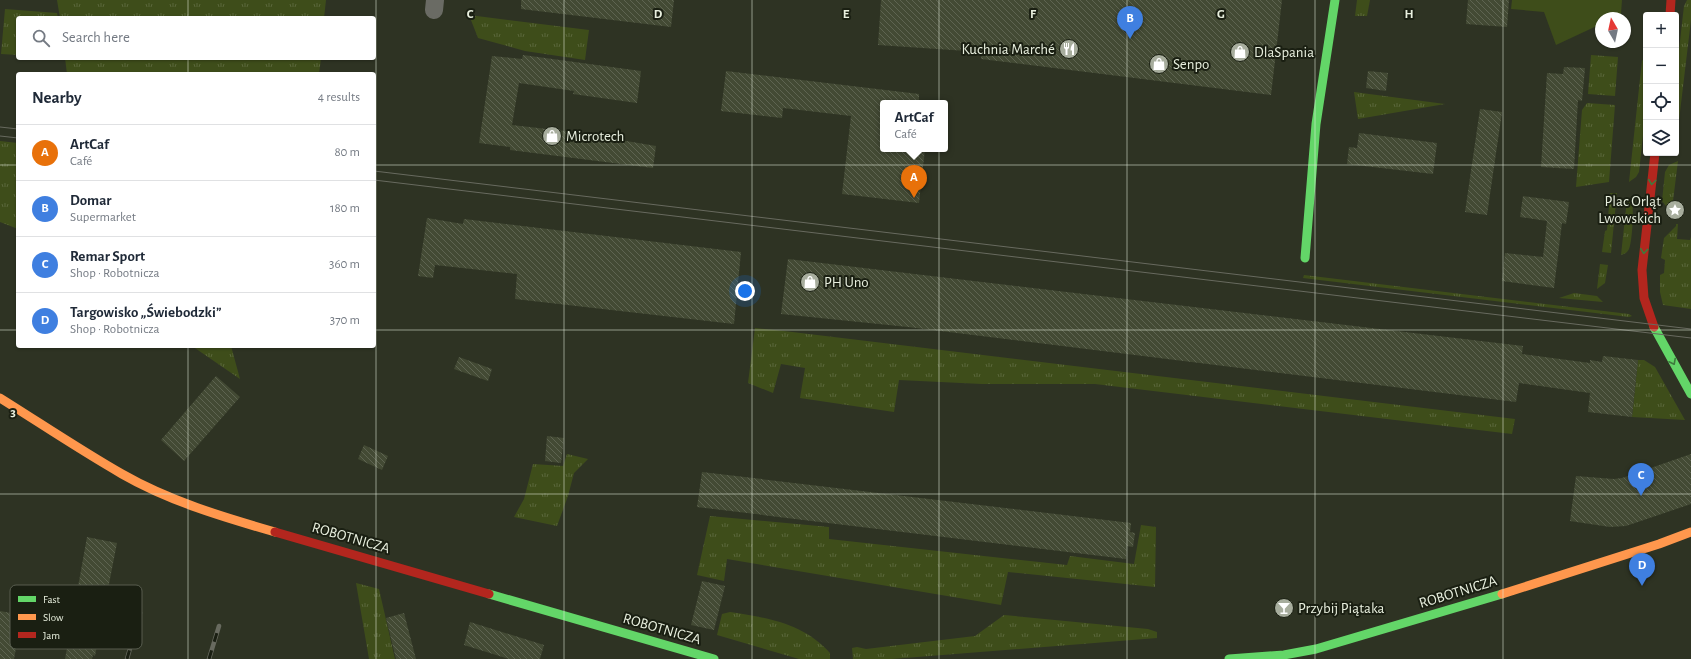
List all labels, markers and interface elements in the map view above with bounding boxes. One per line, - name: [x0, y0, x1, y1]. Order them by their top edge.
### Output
- pin: B: [1117, 6, 1143, 39]
- text: C: [467, 8, 474, 21]
- text: D: [654, 8, 663, 21]
- text: E: [843, 8, 850, 21]
- text: F: [1030, 8, 1037, 21]
- text: G: [1217, 8, 1225, 21]
- text: H: [1404, 8, 1414, 21]
- north arrow: [1595, 12, 1631, 48]
- map controls: [1643, 12, 1679, 156]
- button: +: [1643, 12, 1679, 48]
- search box: [16, 16, 376, 60]
- icon: search: [30, 27, 52, 49]
- text: Search here: [62, 30, 130, 45]
- restaurant icon: Kuchnia Marché: [1058, 38, 1080, 60]
- shop icon: DlaSpania: [1229, 41, 1251, 63]
- place label: Kuchnia Marché: [961, 42, 1055, 57]
- place label: DlaSpania: [1254, 45, 1314, 60]
- button: −: [1643, 48, 1679, 84]
- shop icon: Senpo: [1148, 53, 1170, 75]
- place label: Senpo: [1173, 57, 1209, 72]
- button: locate: [1643, 84, 1679, 120]
- text: Nearby: [32, 89, 82, 106]
- text: 4 results: [318, 91, 360, 104]
- popup: [880, 100, 948, 152]
- text: ArtCaf: [894, 110, 934, 125]
- button: layers: [1643, 120, 1679, 156]
- shop icon: Microtech: [541, 125, 563, 147]
- text: Café: [894, 128, 917, 141]
- place label: Microtech: [566, 129, 624, 144]
- text: ArtCaf: [70, 137, 109, 152]
- text: A: [41, 146, 49, 159]
- text: 80 m: [334, 146, 360, 159]
- text: Café: [70, 155, 92, 168]
- pin: A: [901, 165, 927, 198]
- one-way arrow: [1647, 179, 1656, 185]
- text: Domar: [70, 193, 112, 208]
- place label: Plac Orląt Lwowskich: [1598, 194, 1661, 226]
- place icon: Plac Orląt Lwowskich: [1664, 199, 1686, 221]
- text: B: [41, 202, 49, 215]
- text: 180 m: [330, 202, 360, 215]
- text: Supermarket: [70, 211, 136, 224]
- one-way arrow: [1640, 247, 1649, 254]
- text: Remar Sport: [70, 249, 145, 264]
- text: C: [42, 258, 48, 271]
- text: 360 m: [329, 258, 360, 271]
- text: Shop · Robotnicza: [70, 267, 160, 280]
- shop icon: PH Uno: [799, 271, 821, 293]
- place label: PH Uno: [824, 275, 869, 290]
- your location: [735, 281, 755, 301]
- text: Targowisko „Świebodzki”: [70, 305, 221, 320]
- text: D: [41, 314, 49, 327]
- text: 370 m: [330, 314, 360, 327]
- text: Shop · Robotnicza: [70, 323, 160, 336]
- one-way arrow: [1668, 358, 1676, 365]
- text: 3: [10, 406, 16, 419]
- pin: C: [1628, 463, 1654, 496]
- street label: ROBOTNICZA: [310, 520, 392, 556]
- pin: D: [1629, 553, 1655, 586]
- street label: ROBOTNICZA: [1417, 573, 1499, 611]
- legend: [10, 585, 142, 649]
- text: Fast: [43, 594, 61, 605]
- bar icon: Przybij Piątaka: [1273, 597, 1295, 619]
- place label: Przybij Piątaka: [1298, 601, 1384, 616]
- street label: ROBOTNICZA: [621, 611, 703, 647]
- text: Slow: [43, 612, 64, 623]
- text: Jam: [43, 630, 60, 641]

